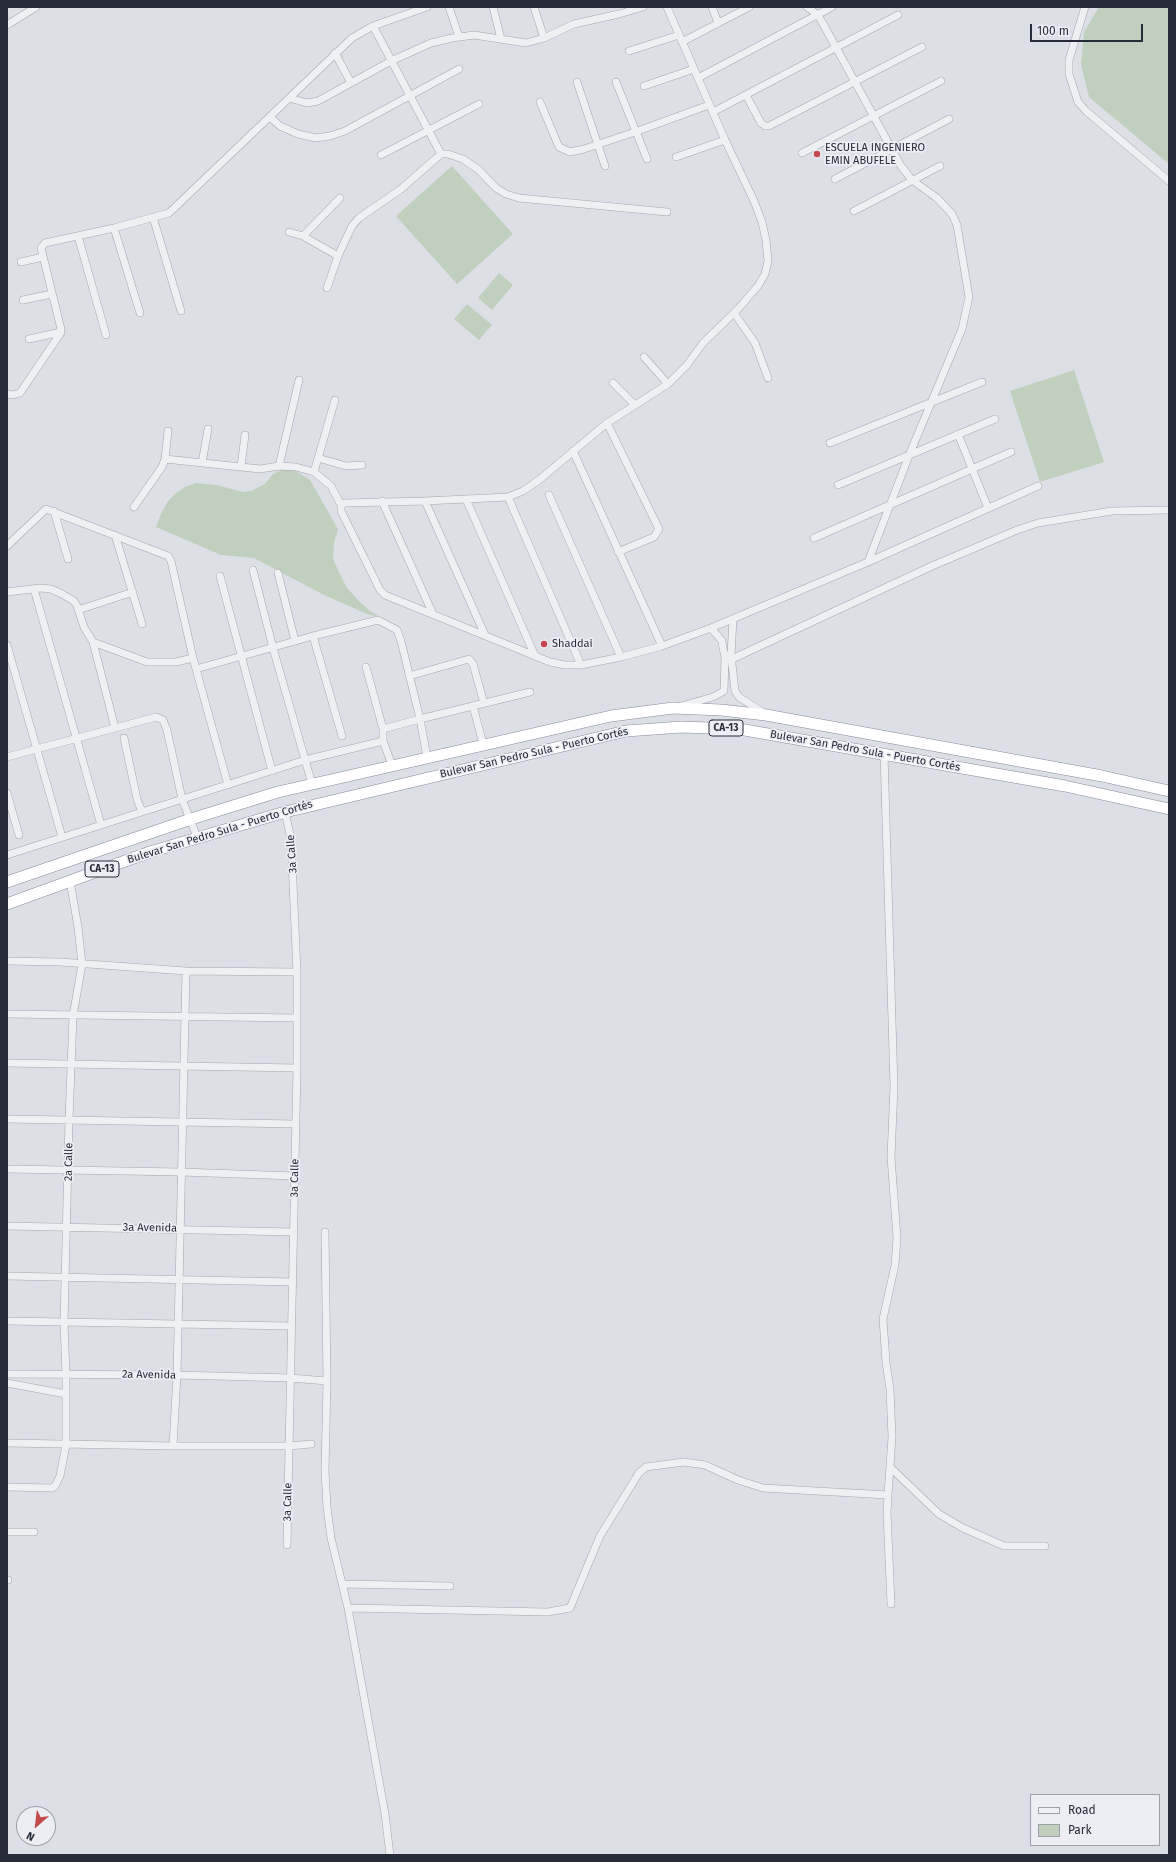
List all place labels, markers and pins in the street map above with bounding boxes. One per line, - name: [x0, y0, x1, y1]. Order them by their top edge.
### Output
- place label: ESCUELA INGENIERO EMIN ABUFELE: [825, 141, 925, 167]
- marker: ESCUELA INGENIERO EMIN ABUFELE: [812, 149, 822, 159]
- place label: Shaddai: [552, 637, 593, 651]
- marker: Shaddai: [539, 639, 549, 649]

